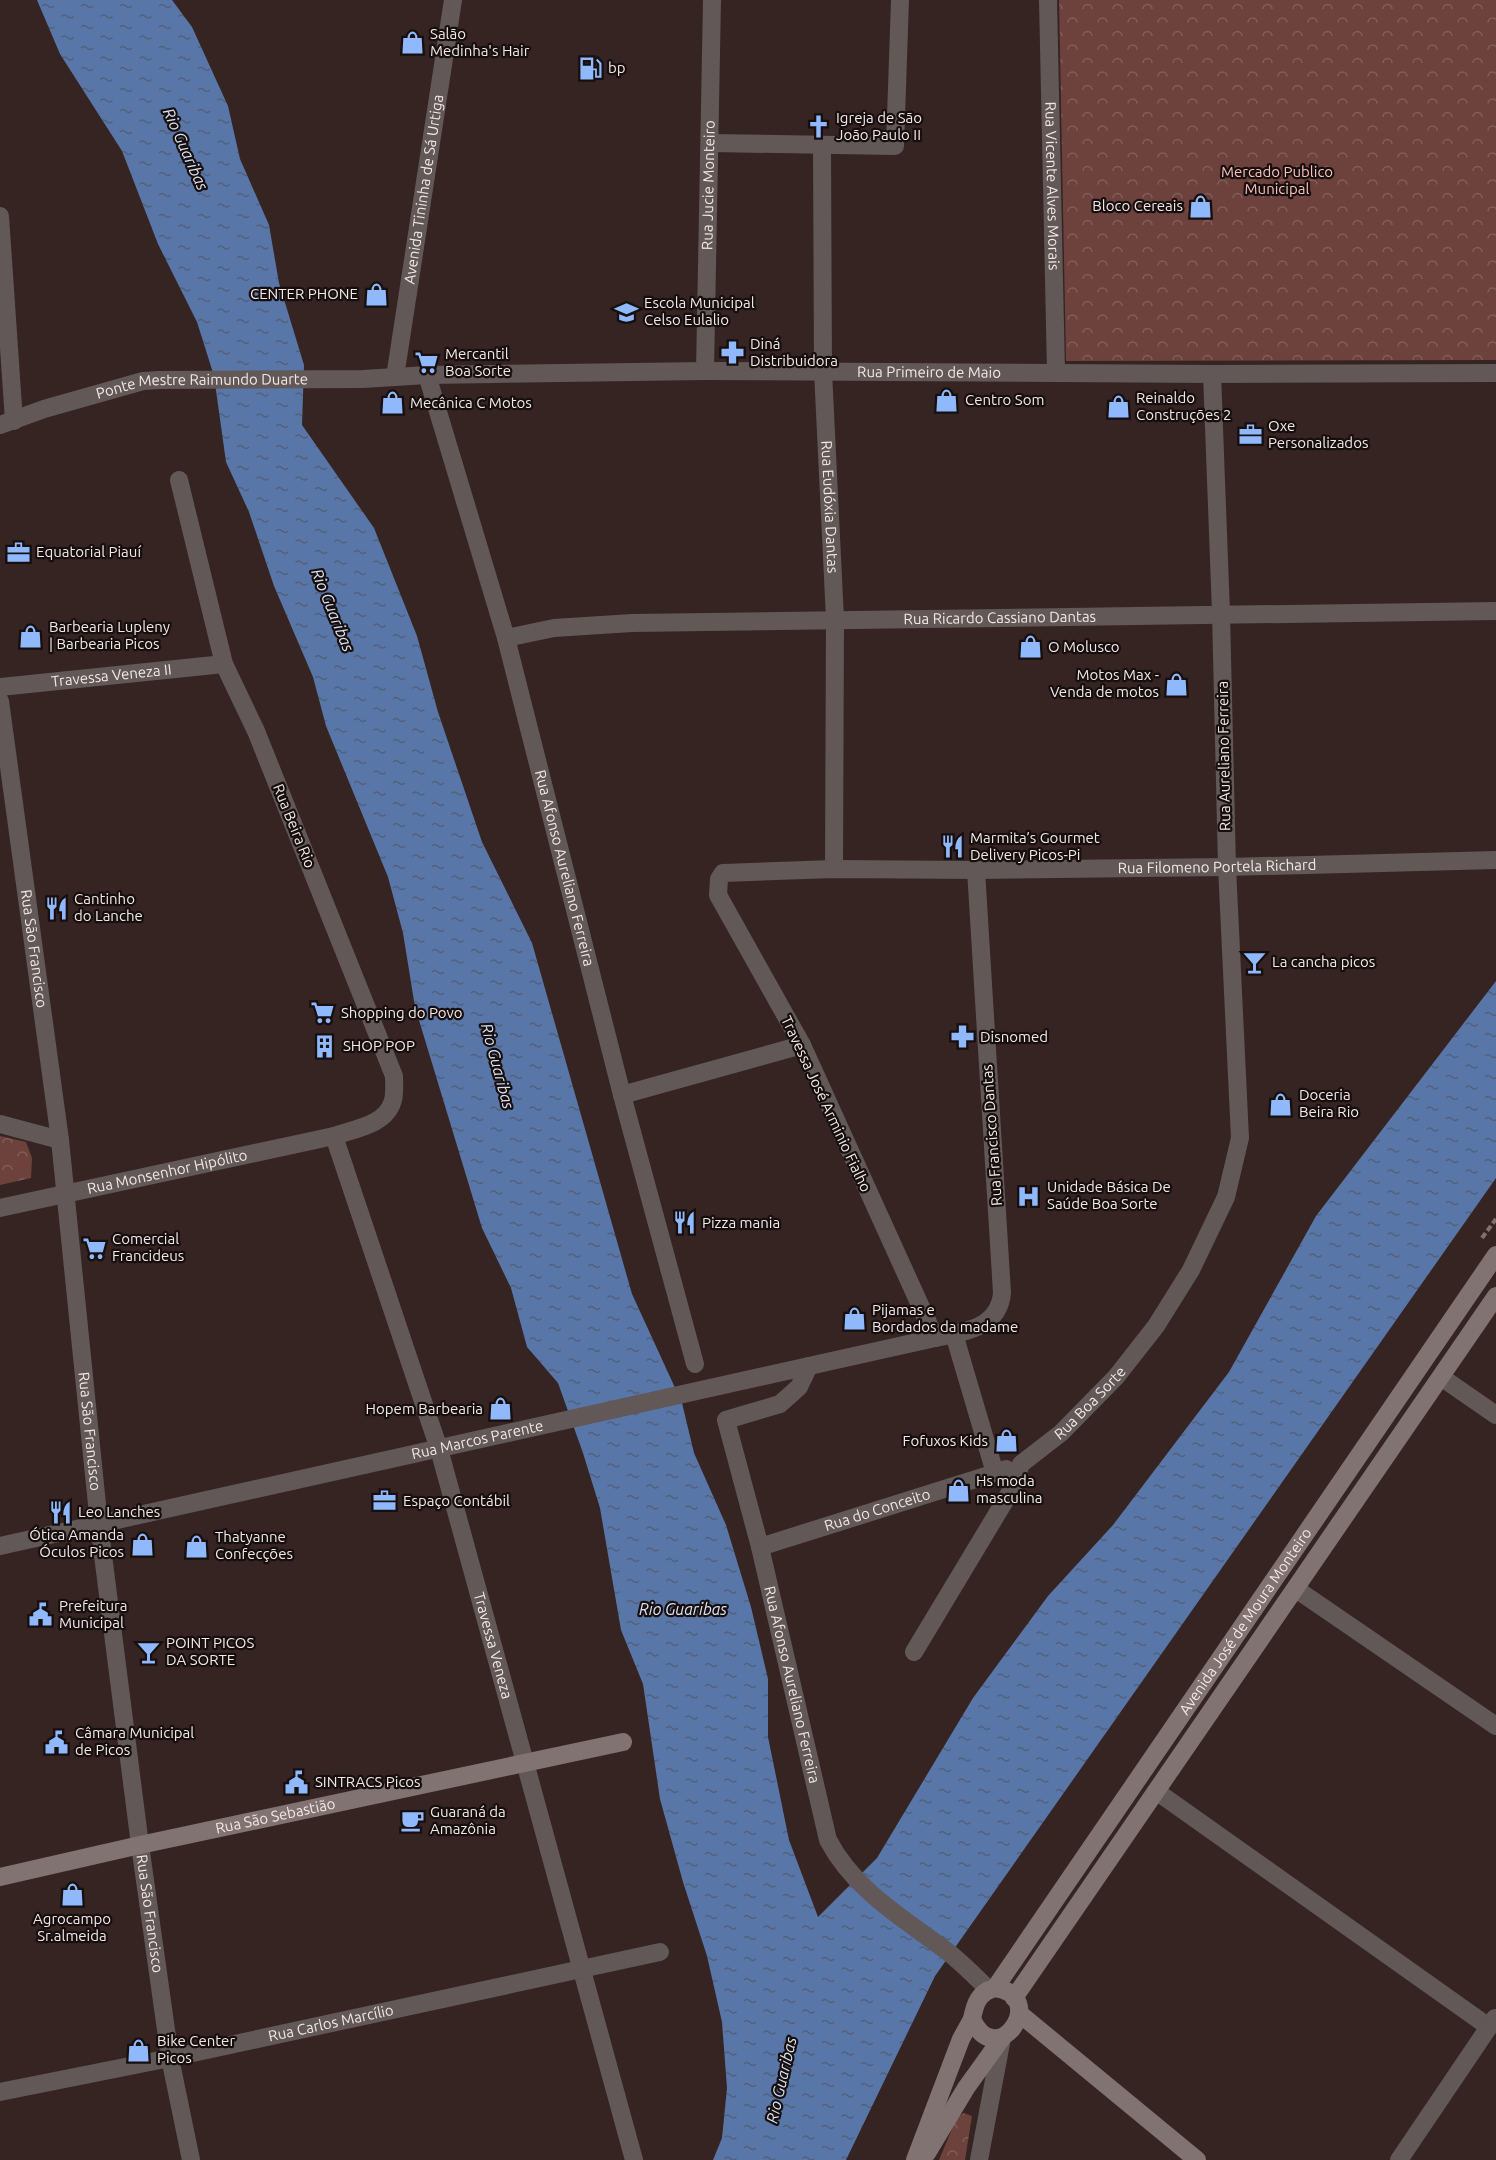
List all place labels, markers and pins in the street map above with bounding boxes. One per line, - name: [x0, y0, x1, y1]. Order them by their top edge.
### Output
- place label: Salão Medinha's Hair: [430, 25, 530, 59]
- shop icon: Salão Medinha's Hair: [399, 30, 425, 56]
- fuel station icon: bp: [577, 55, 603, 81]
- place label: bp: [608, 59, 626, 76]
- place label: Igreja de São João Paulo II: [836, 109, 922, 143]
- church icon: Igreja de São João Paulo II: [805, 114, 831, 140]
- shop icon: Bloco Cereais: [1188, 193, 1214, 219]
- place label: Bloco Cereais: [1092, 197, 1183, 214]
- shop icon: CENTER PHONE: [363, 281, 389, 307]
- place label: CENTER PHONE: [250, 285, 358, 302]
- place label: Escola Municipal Celso Eulalio: [644, 294, 755, 328]
- school or university icon: Escola Municipal Celso Eulalio: [613, 299, 639, 325]
- place label: Diná Distribuidora: [750, 335, 838, 369]
- pharmacy icon: Diná Distribuidora: [719, 340, 745, 366]
- place label: Mercantil Boa Sorte: [445, 345, 511, 379]
- supermarket icon: Mercantil Boa Sorte: [414, 350, 440, 376]
- shop icon: Centro Som: [934, 387, 960, 413]
- place label: Reinaldo Construções 2: [1136, 389, 1232, 423]
- shop icon: Mecânica C Motos: [379, 390, 405, 416]
- place label: Centro Som: [965, 391, 1044, 408]
- place label: Mecânica C Motos: [410, 394, 532, 411]
- shop icon: Reinaldo Construções 2: [1105, 394, 1131, 420]
- place label: Oxe Personalizados: [1268, 417, 1368, 451]
- office icon: Oxe Personalizados: [1237, 422, 1263, 448]
- office icon: Equatorial Piauí: [5, 539, 31, 565]
- place label: Equatorial Piauí: [36, 543, 141, 560]
- place label: Barbearia Lupleny | Barbearia Picos: [49, 618, 170, 652]
- shop icon: Barbearia Lupleny | Barbearia Picos: [18, 623, 44, 649]
- shop icon: O Molusco: [1017, 634, 1043, 660]
- place label: O Molusco: [1048, 638, 1120, 655]
- place label: Motos Max - Venda de motos: [1050, 666, 1159, 700]
- shop icon: Motos Max - Venda de motos: [1164, 671, 1190, 697]
- place label: Marmita’s Gourmet Delivery Picos-Pi: [970, 829, 1100, 863]
- restaurant icon: Marmita’s Gourmet Delivery Picos-Pi: [939, 834, 965, 860]
- place label: Cantinho do Lanche: [74, 890, 143, 924]
- restaurant icon: Cantinho do Lanche: [43, 895, 69, 921]
- bar icon: La cancha picos: [1241, 949, 1267, 975]
- place label: La cancha picos: [1272, 953, 1375, 970]
- supermarket icon: Shopping do Povo: [310, 1000, 336, 1026]
- place label: Shopping do Povo: [341, 1004, 463, 1021]
- pharmacy icon: Disnomed: [949, 1024, 975, 1050]
- place label: Disnomed: [980, 1028, 1048, 1045]
- building icon: SHOP POP: [312, 1033, 338, 1059]
- place label: SHOP POP: [343, 1037, 415, 1054]
- place label: Doceria Beira Rio: [1299, 1086, 1359, 1120]
- shop icon: Doceria Beira Rio: [1268, 1091, 1294, 1117]
- place label: Unidade Básica De Saúde Boa Sorte: [1047, 1178, 1171, 1212]
- hospital icon: Unidade Básica De Saúde Boa Sorte: [1016, 1183, 1042, 1209]
- restaurant icon: Pizza mania: [671, 1210, 697, 1236]
- place label: Pizza mania: [702, 1214, 780, 1231]
- place label: Comercial Francideus: [112, 1230, 184, 1264]
- supermarket icon: Comercial Francideus: [81, 1235, 107, 1261]
- place label: Pijamas e Bordados da madame: [872, 1301, 1018, 1335]
- shop icon: Pijamas e Bordados da madame: [841, 1306, 867, 1332]
- shop icon: Hopem Barbearia: [488, 1396, 514, 1422]
- place label: Hopem Barbearia: [366, 1400, 483, 1417]
- shop icon: Fofuxos Kids: [993, 1428, 1019, 1454]
- place label: Fofuxos Kids: [903, 1432, 988, 1449]
- place label: Hs moda masculina: [976, 1472, 1043, 1506]
- shop icon: Hs moda masculina: [945, 1477, 971, 1503]
- office icon: Espaço Contábil: [372, 1488, 398, 1514]
- place label: Espaço Contábil: [403, 1492, 510, 1509]
- restaurant icon: Leo Lanches: [47, 1499, 73, 1525]
- place label: Leo Lanches: [78, 1503, 160, 1520]
- place label: Ótica Amanda Óculos Picos: [29, 1526, 124, 1560]
- place label: Thatyanne Confecções: [215, 1528, 293, 1562]
- shop icon: Ótica Amanda Óculos Picos: [129, 1531, 155, 1557]
- shop icon: Thatyanne Confecções: [184, 1533, 210, 1559]
- place label: Prefeitura Municipal: [59, 1597, 127, 1631]
- public building icon: Prefeitura Municipal: [28, 1602, 54, 1628]
- place label: POINT PICOS DA SORTE: [166, 1634, 254, 1668]
- bar icon: POINT PICOS DA SORTE: [135, 1639, 161, 1665]
- place label: Câmara Municipal de Picos: [75, 1724, 194, 1758]
- public building icon: Câmara Municipal de Picos: [44, 1729, 70, 1755]
- public building icon: SINTRACS Picos: [284, 1769, 310, 1795]
- place label: SINTRACS Picos: [315, 1773, 421, 1790]
- place label: Guaraná da Amazônia: [430, 1803, 506, 1837]
- cafe icon: Guaraná da Amazônia: [399, 1808, 425, 1834]
- shop icon: Agrocampo Sr.almeida: [59, 1882, 85, 1908]
- place label: Agrocampo Sr.almeida: [33, 1910, 111, 1944]
- place label: Bike Center Picos: [157, 2032, 235, 2066]
- shop icon: Bike Center Picos: [126, 2037, 152, 2063]

